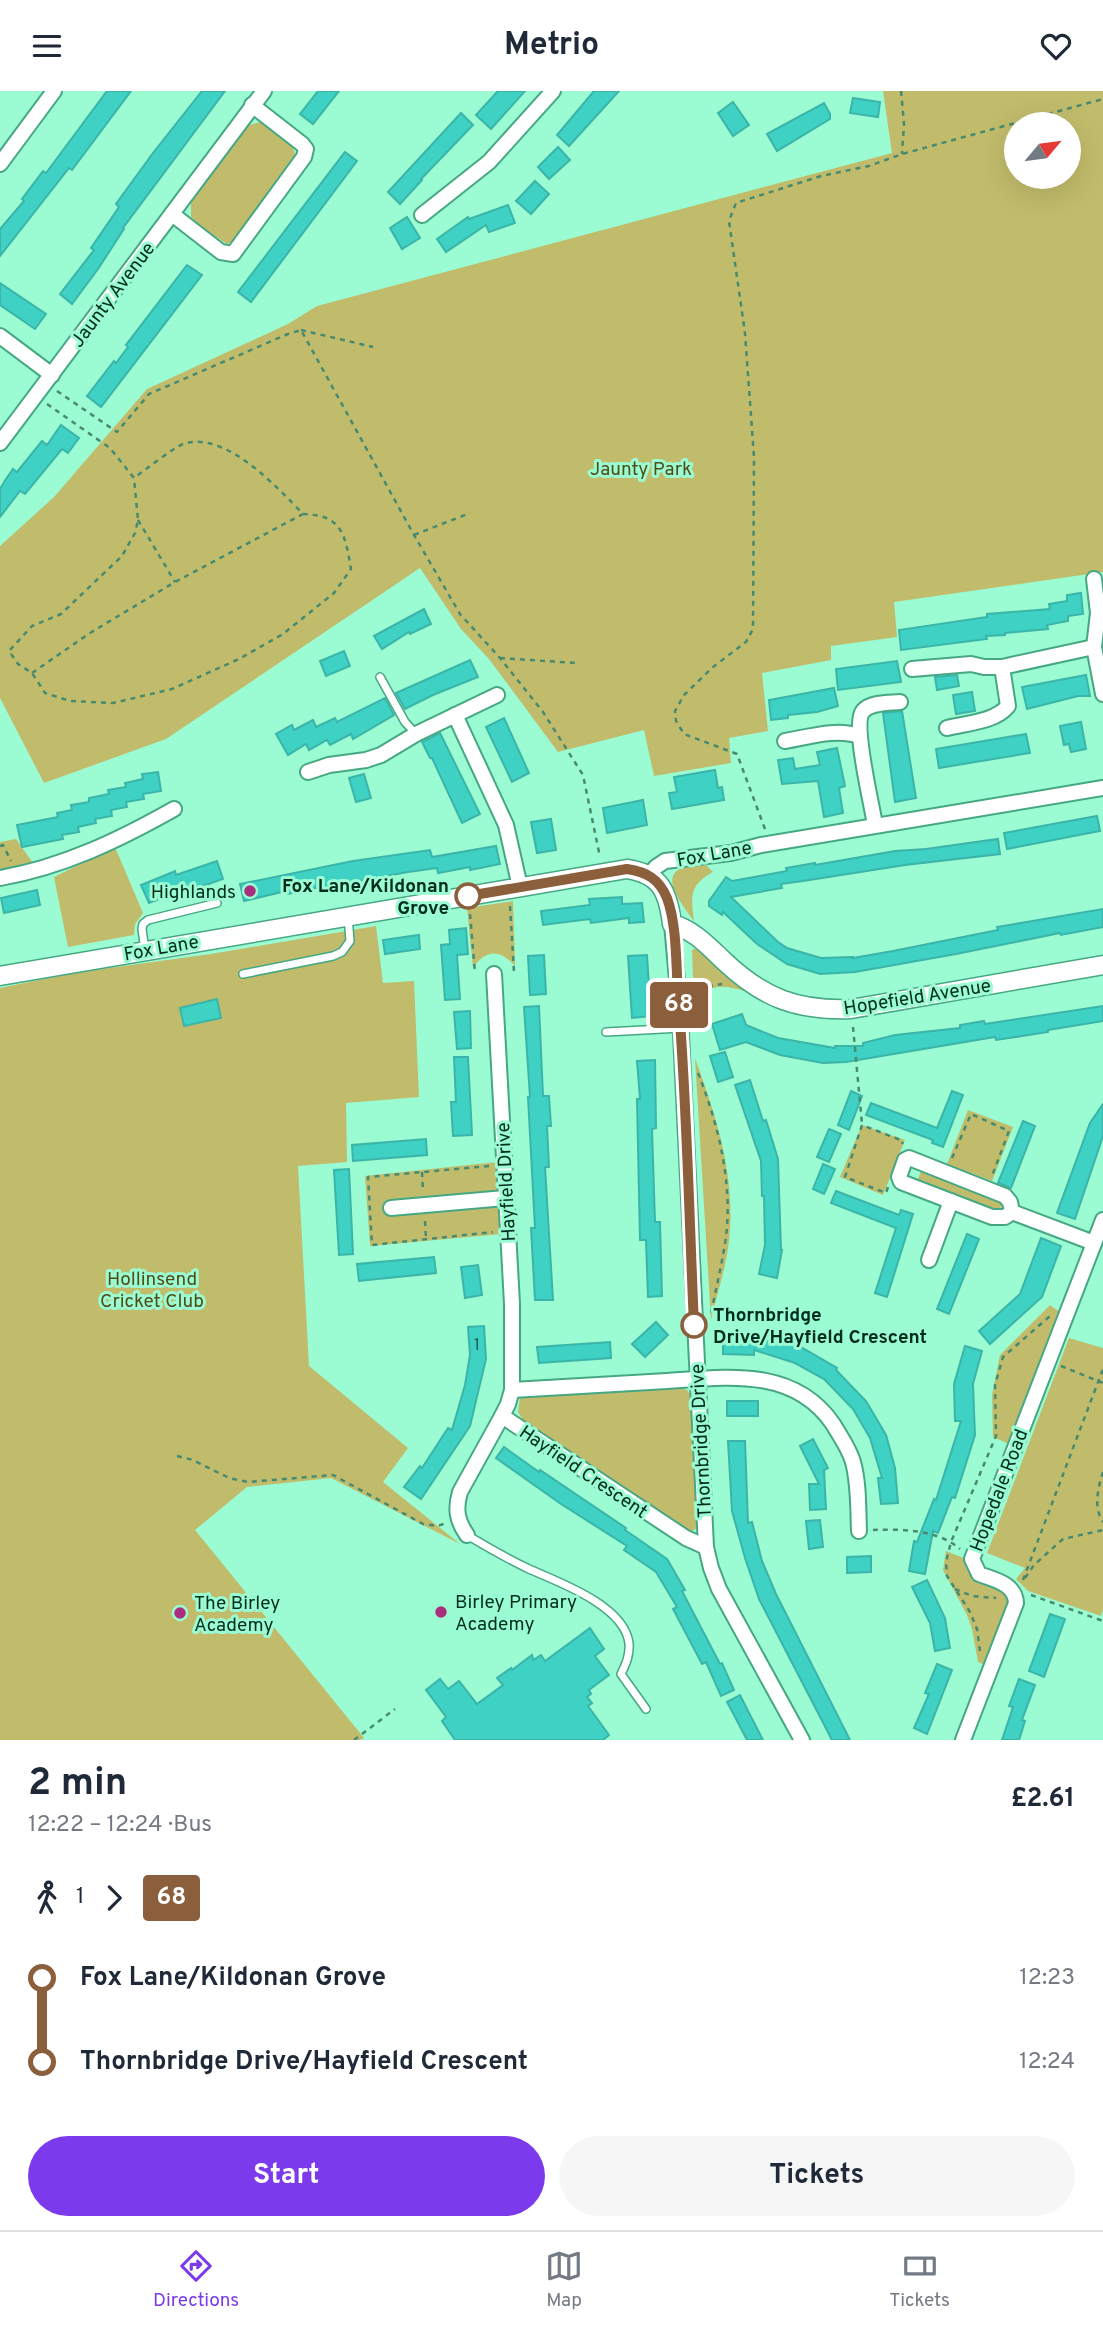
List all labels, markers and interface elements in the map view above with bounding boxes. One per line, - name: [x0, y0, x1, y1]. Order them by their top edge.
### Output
- text: Metrio: [504, 26, 599, 66]
- icon: menu: [28, 27, 66, 65]
- icon: heart: [1037, 27, 1075, 65]
- north arrow: [1004, 112, 1082, 189]
- map controls: [1004, 112, 1081, 189]
- street label: Jaunty Avenue: [66, 238, 161, 353]
- park label: Jaunty Park: [590, 458, 692, 482]
- street label: Fox Lane: [675, 837, 754, 873]
- place label: Fox Lane/Kildonan Grove: [282, 875, 449, 921]
- place label: Highlands: [151, 881, 236, 905]
- marker: Highlands: [242, 883, 258, 899]
- marker: Fox Lane/Kildonan Grove: [455, 883, 481, 909]
- street label: Fox Lane: [122, 931, 201, 967]
- street label: Hopefield Avenue: [842, 974, 993, 1021]
- line badge: 68: [648, 982, 710, 1028]
- text: 68: [664, 990, 694, 1020]
- street label: Hayfield Drive: [492, 1122, 522, 1242]
- park label: Hollinsend Cricket Club: [100, 1268, 204, 1314]
- place label: Thornbridge Drive/Hayfield Crescent: [713, 1304, 927, 1350]
- marker: Thornbridge Drive/Hayfield Crescent: [681, 1312, 707, 1338]
- house number: 1: [474, 1336, 480, 1356]
- street label: Thornbridge Drive: [686, 1363, 718, 1519]
- street label: Hayfield Crescent: [514, 1421, 652, 1525]
- street label: Hopedale Road: [965, 1426, 1034, 1556]
- place label: Birley Primary Academy: [455, 1591, 577, 1637]
- place label: The Birley Academy: [194, 1592, 280, 1638]
- marker: Birley Primary Academy: [433, 1604, 449, 1620]
- marker: The Birley Academy: [172, 1605, 188, 1621]
- text: 2 min: [28, 1760, 127, 1809]
- text: £2.61: [1011, 1783, 1075, 1816]
- text: 12:22 – 12:24 · Bus: [28, 1811, 212, 1840]
- icon: walk: [28, 1879, 66, 1917]
- icon: forward: [95, 1879, 133, 1917]
- text: 1: [76, 1883, 85, 1912]
- text: 68: [157, 1883, 186, 1913]
- text: Fox Lane/Kildonan Grove: [80, 1962, 386, 1995]
- text: 12:23: [1019, 1964, 1075, 1993]
- text: Thornbridge Drive/Hayfield Crescent: [80, 2046, 528, 2079]
- text: 12:24: [1019, 2048, 1075, 2077]
- button: Start: [28, 2136, 545, 2216]
- button: Tickets: [559, 2136, 1075, 2216]
- tab: Directions: [153, 2247, 239, 2313]
- tab: Map: [545, 2247, 583, 2313]
- tab: Tickets: [889, 2247, 950, 2313]

